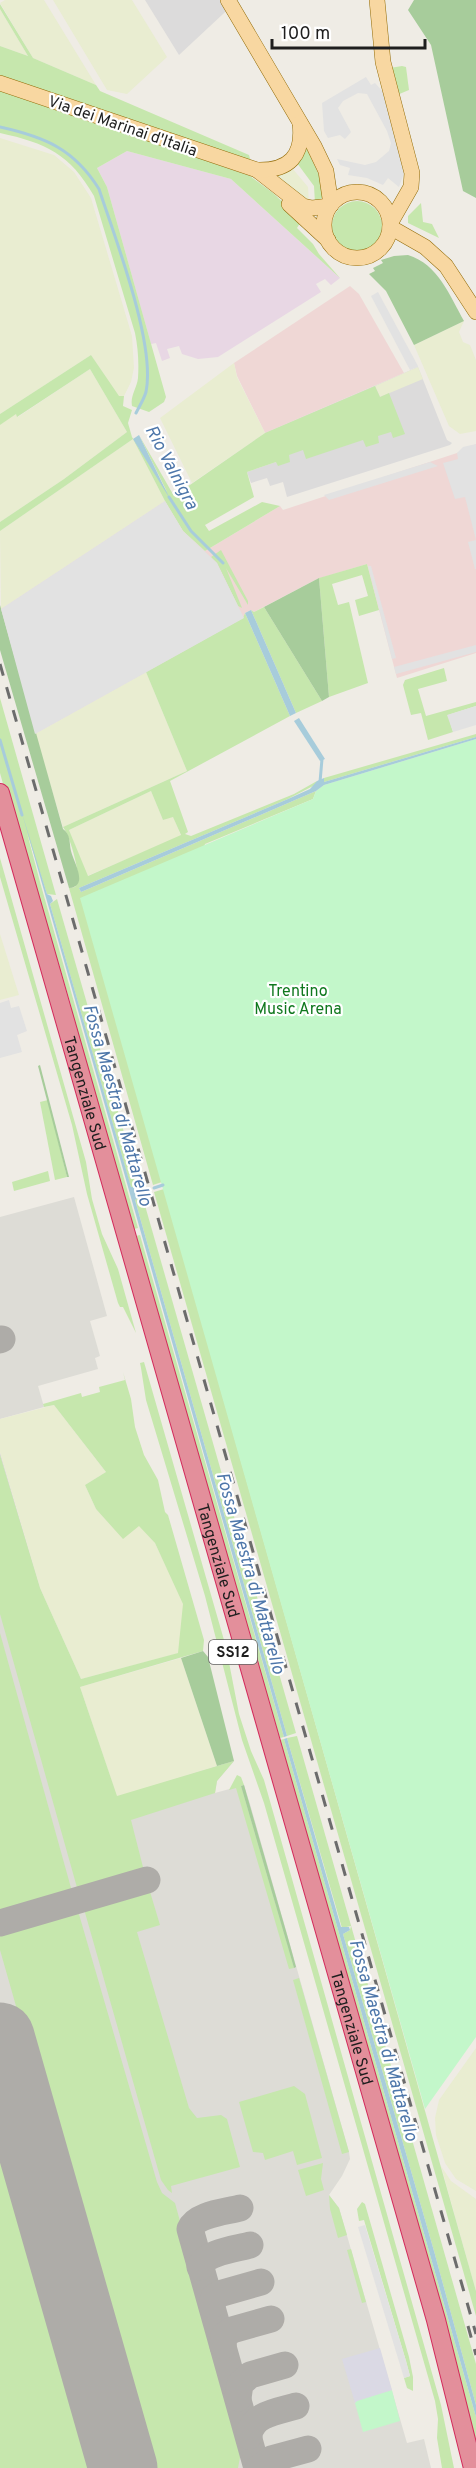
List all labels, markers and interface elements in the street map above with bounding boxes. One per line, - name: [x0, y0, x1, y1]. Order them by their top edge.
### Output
- scale bar: [272, 12, 425, 50]
- text: 100 m: [281, 23, 330, 46]
- street label: Via dei Marinai d'Italia: [45, 92, 200, 162]
- water label: Rio Valnigra: [139, 422, 203, 515]
- park label: Trentino Music Arena: [254, 982, 342, 1020]
- water label: Fossa Maestra di Mattarello: [77, 1002, 157, 1209]
- street label: Tangenziale Sud: [58, 1034, 109, 1153]
- water label: Fossa Maestra di Mattarello: [210, 1470, 290, 1677]
- street label: Tangenziale Sud: [191, 1502, 243, 1620]
- road number: SS12: [209, 1640, 257, 1664]
- water label: Fossa Maestra di Mattarello: [343, 1937, 423, 2144]
- street label: Tangenziale Sud: [325, 1969, 376, 2087]

